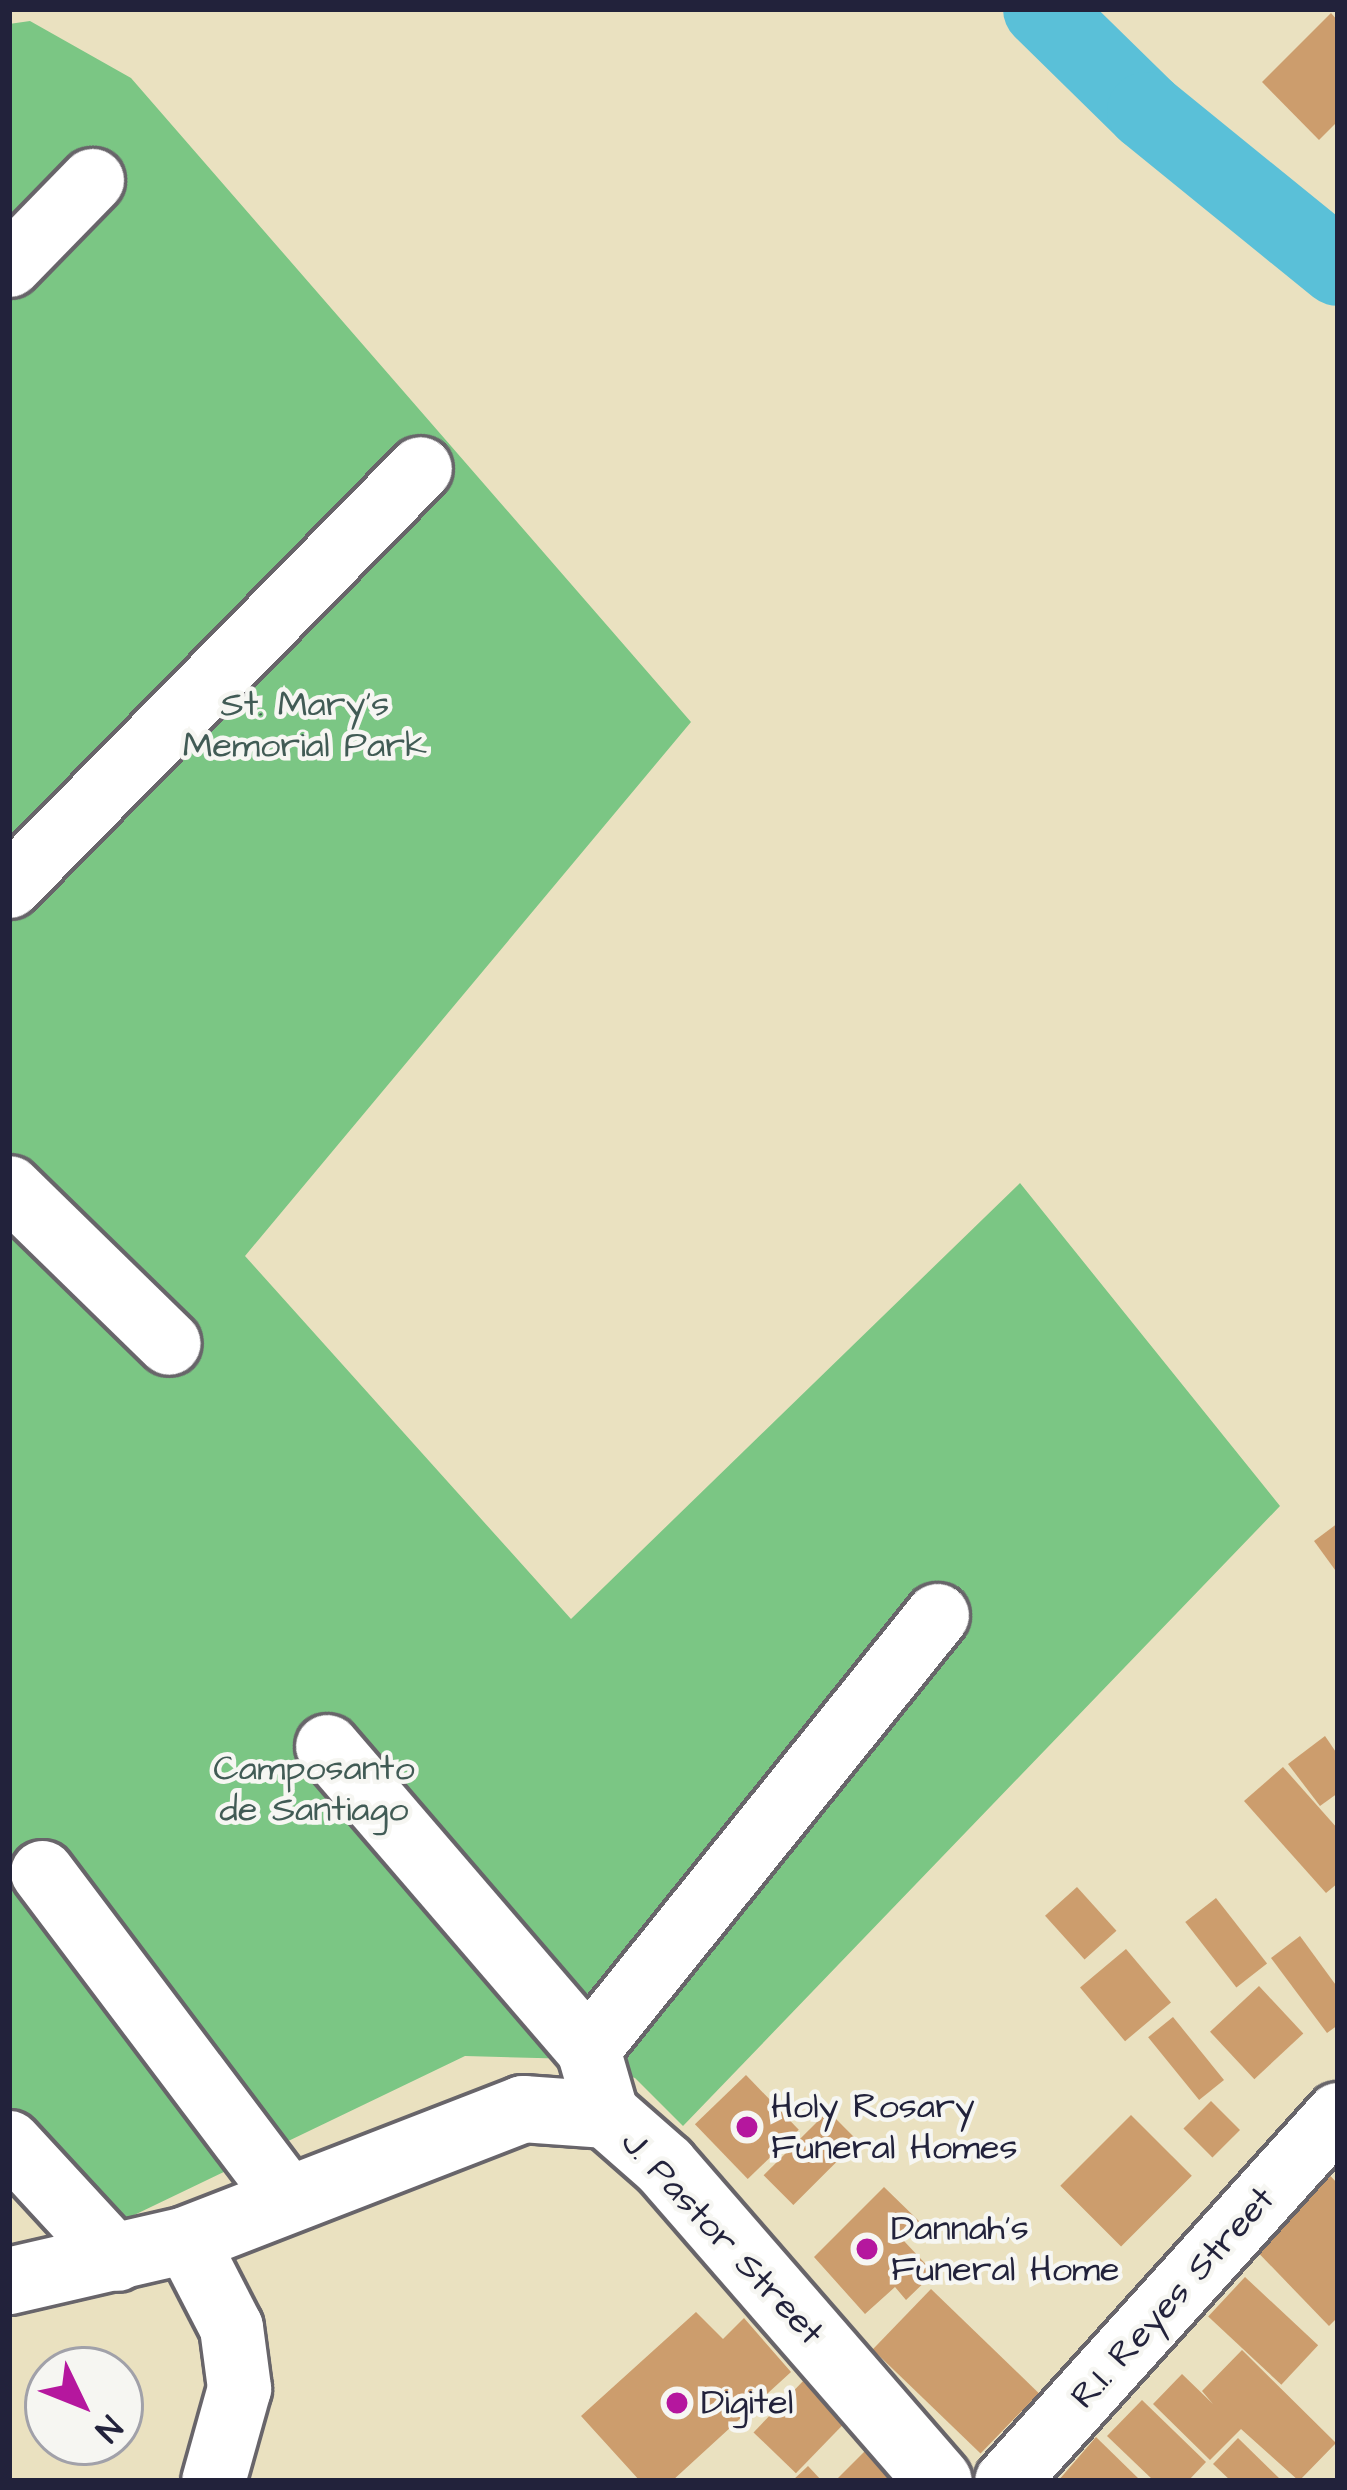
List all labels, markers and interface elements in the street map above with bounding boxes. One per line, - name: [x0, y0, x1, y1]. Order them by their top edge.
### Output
- park label: St. Mary's Memorial Park: [183, 682, 427, 767]
- park label: Camposanto de Santiago: [213, 1746, 415, 1831]
- place label: Holy Rosary Funeral Homes: [771, 2084, 1018, 2169]
- marker: Holy Rosary Funeral Homes: [734, 2114, 760, 2140]
- street label: J. Pastor Street: [611, 2122, 833, 2354]
- street label: R.I. Reyes Street: [1062, 2178, 1284, 2418]
- place label: Dannah’s Funeral Home: [891, 2206, 1119, 2291]
- marker: Dannah’s Funeral Home: [854, 2236, 880, 2262]
- north arrow: [24, 2346, 144, 2466]
- place label: Digitel: [701, 2381, 793, 2425]
- marker: Digitel: [664, 2390, 690, 2416]
- text: N: [84, 2405, 132, 2452]

